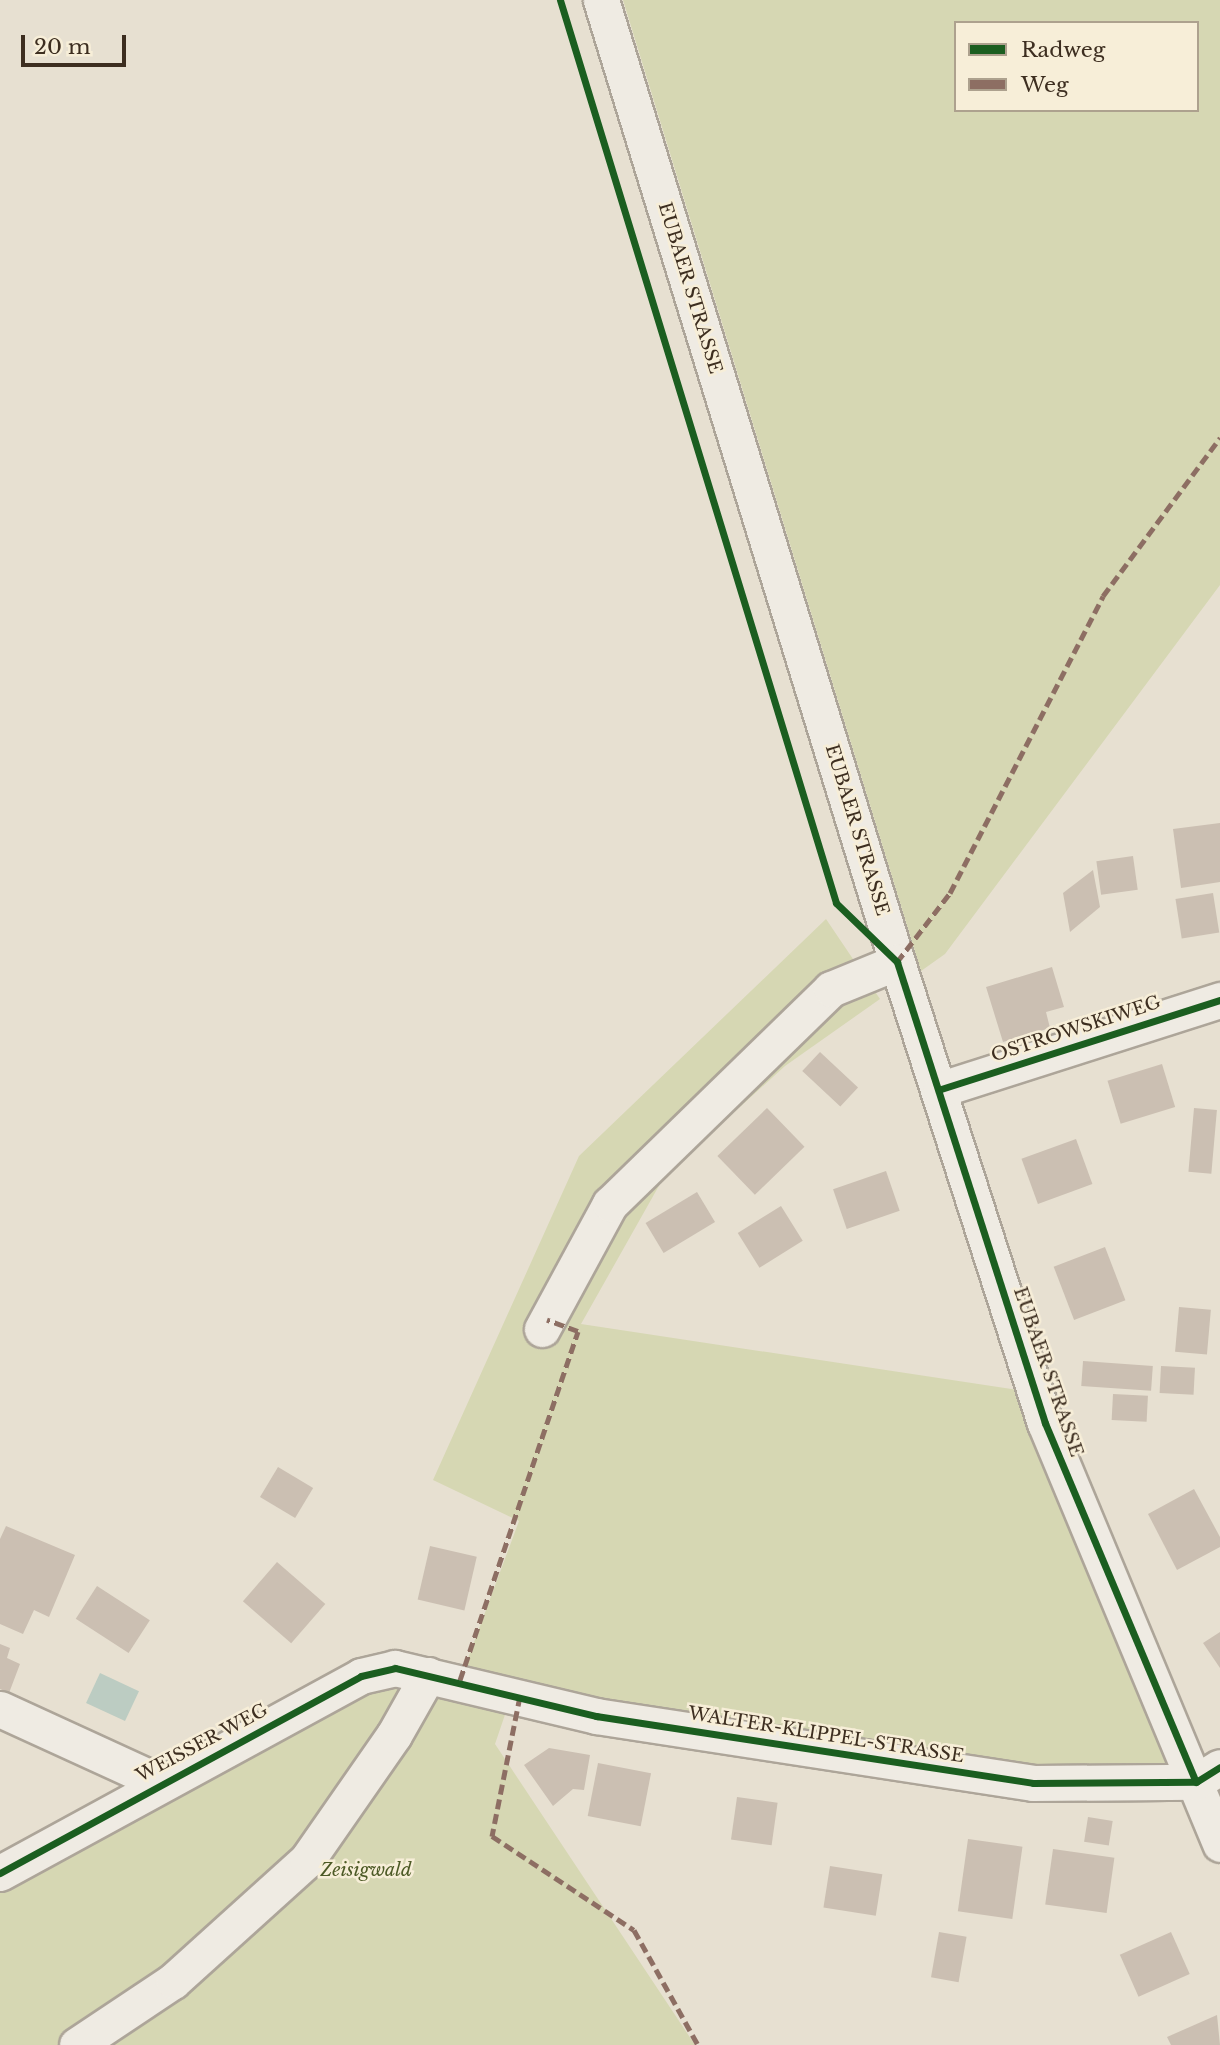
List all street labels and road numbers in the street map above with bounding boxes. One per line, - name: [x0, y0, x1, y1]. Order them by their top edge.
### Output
- street label: EUBAER STRASSE: [654, 199, 726, 377]
- street label: EUBAER STRASSE: [821, 741, 893, 919]
- street label: OSTROWSKIWEG: [988, 991, 1164, 1067]
- street label: EUBAER STRASSE: [1009, 1284, 1087, 1460]
- street label: WEISSER WEG: [132, 1699, 272, 1787]
- street label: WALTER-KLIPPEL-STRASSE: [687, 1703, 965, 1767]

